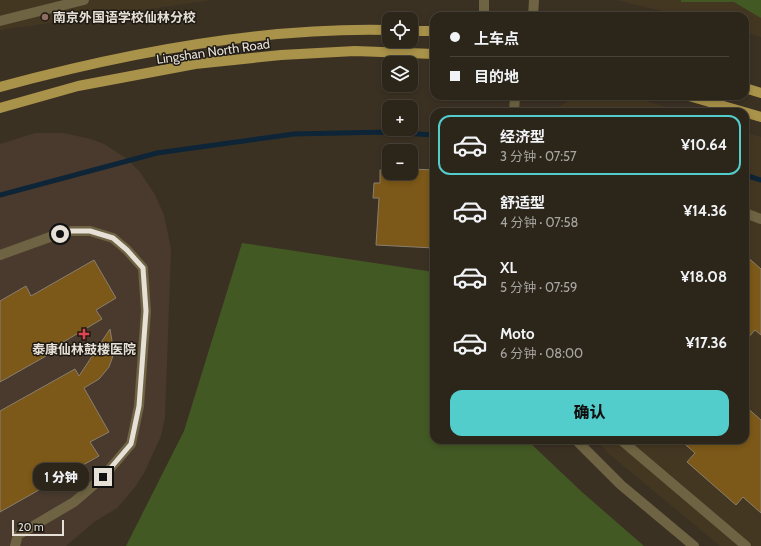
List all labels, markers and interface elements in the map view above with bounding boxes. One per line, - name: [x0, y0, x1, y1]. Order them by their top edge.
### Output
- place label: 南京外国语学校仙林分校: [53, 9, 196, 25]
- marker: 南京外国语学校仙林分校: [40, 12, 50, 22]
- map controls: [382, 12, 418, 180]
- button: locate: [382, 12, 418, 48]
- text: 上车点: [474, 30, 519, 48]
- street label: Lingshan North Road: [155, 35, 271, 67]
- button: layers: [382, 56, 418, 92]
- text: 目的地: [474, 68, 519, 86]
- button: +: [382, 100, 418, 136]
- icon: car: [452, 127, 488, 163]
- text: 经济型: [500, 128, 545, 146]
- text: ¥10.64: [681, 136, 727, 154]
- button: −: [382, 144, 418, 180]
- text: 3 分钟 · 07:57: [500, 148, 577, 164]
- icon: car: [452, 193, 488, 229]
- text: 舒适型: [500, 194, 545, 212]
- text: ¥14.36: [683, 202, 727, 220]
- text: 4 分钟 · 07:58: [500, 214, 578, 230]
- route start: [51, 225, 69, 243]
- icon: car: [452, 259, 488, 295]
- text: XL: [500, 259, 517, 277]
- text: ¥18.08: [681, 268, 727, 286]
- text: 5 分钟 · 07:59: [500, 279, 578, 295]
- icon: car: [452, 325, 488, 361]
- text: Moto: [500, 325, 534, 343]
- marker: 泰康仙林鼓楼医院: [78, 328, 90, 340]
- text: ¥17.36: [685, 334, 727, 352]
- place label: 泰康仙林鼓楼医院: [32, 341, 136, 357]
- text: 6 分钟 · 08:00: [500, 345, 583, 361]
- button: 确认: [450, 390, 729, 436]
- callout: 1 分钟: [33, 463, 89, 491]
- route end: [94, 468, 112, 486]
- text: 1 分钟: [44, 469, 78, 485]
- scale bar: [12, 518, 64, 537]
- text: 20 m: [18, 520, 44, 534]

